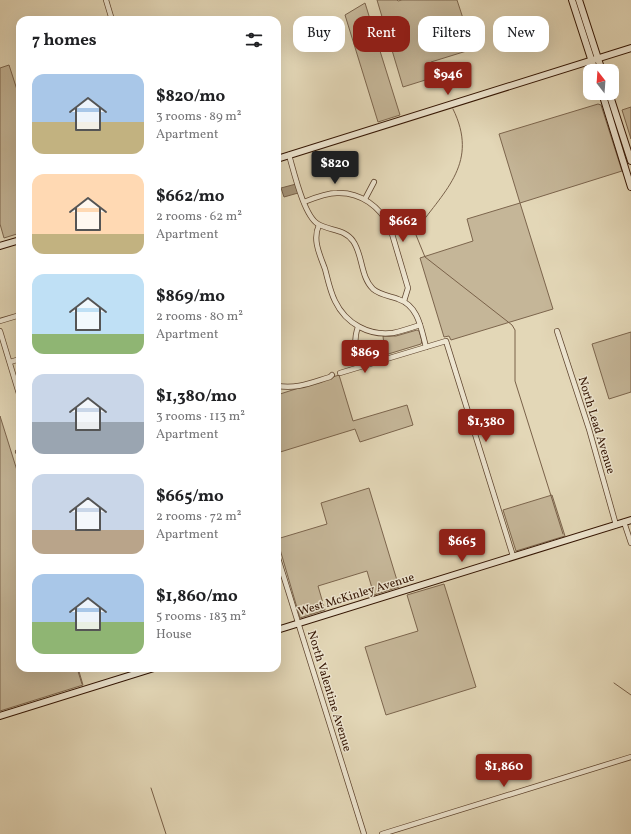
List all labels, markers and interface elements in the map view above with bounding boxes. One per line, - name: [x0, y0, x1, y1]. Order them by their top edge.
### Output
- chip: Buy: [293, 16, 345, 52]
- chip: Rent: [353, 16, 410, 52]
- chip: Filters: [418, 16, 485, 52]
- chip: New: [493, 16, 549, 52]
- text: 7 homes: [32, 29, 97, 52]
- icon: filters: [243, 29, 265, 51]
- pin: $946: [424, 62, 472, 96]
- north arrow: [583, 64, 619, 100]
- map controls: [583, 64, 619, 100]
- text: $946: [433, 66, 463, 84]
- text: $820/mo: [156, 85, 225, 108]
- icon: home: [64, 90, 112, 138]
- text: 3 rooms · 89 m²: [156, 108, 242, 126]
- text: Apartment: [156, 126, 219, 144]
- pin: $820: [311, 151, 359, 185]
- text: $820: [321, 155, 349, 173]
- text: $662/mo: [156, 185, 224, 208]
- icon: home: [64, 190, 112, 238]
- text: 2 rooms · 62 m²: [156, 208, 242, 226]
- pin: $662: [379, 209, 427, 243]
- text: $662: [389, 213, 417, 231]
- text: Apartment: [156, 226, 219, 244]
- text: $869/mo: [156, 285, 225, 308]
- icon: home: [64, 290, 112, 338]
- text: 2 rooms · 80 m²: [156, 308, 243, 326]
- text: Apartment: [156, 326, 219, 344]
- pin: $869: [341, 340, 389, 374]
- text: $869: [351, 344, 379, 362]
- street label: North Lead Avenue: [574, 375, 619, 476]
- text: $1,380/mo: [156, 385, 237, 408]
- icon: home: [64, 390, 112, 438]
- text: 3 rooms · 113 m²: [156, 408, 245, 426]
- pin: $1,380: [453, 409, 519, 443]
- text: $1,380: [467, 413, 505, 431]
- text: Apartment: [156, 426, 219, 444]
- text: $665/mo: [156, 485, 224, 508]
- icon: home: [64, 490, 112, 538]
- text: 2 rooms · 72 m²: [156, 508, 242, 526]
- text: Apartment: [156, 526, 219, 544]
- pin: $665: [438, 529, 486, 563]
- text: $665: [448, 533, 476, 551]
- street label: West McKinley Avenue: [296, 570, 417, 620]
- text: $1,860/mo: [156, 585, 238, 608]
- icon: home: [64, 590, 112, 638]
- text: 5 rooms · 183 m²: [156, 608, 246, 626]
- text: House: [156, 626, 192, 644]
- street label: North Valentine Avenue: [303, 629, 355, 754]
- pin: $1,860: [471, 754, 537, 788]
- text: $1,860: [485, 758, 523, 776]

